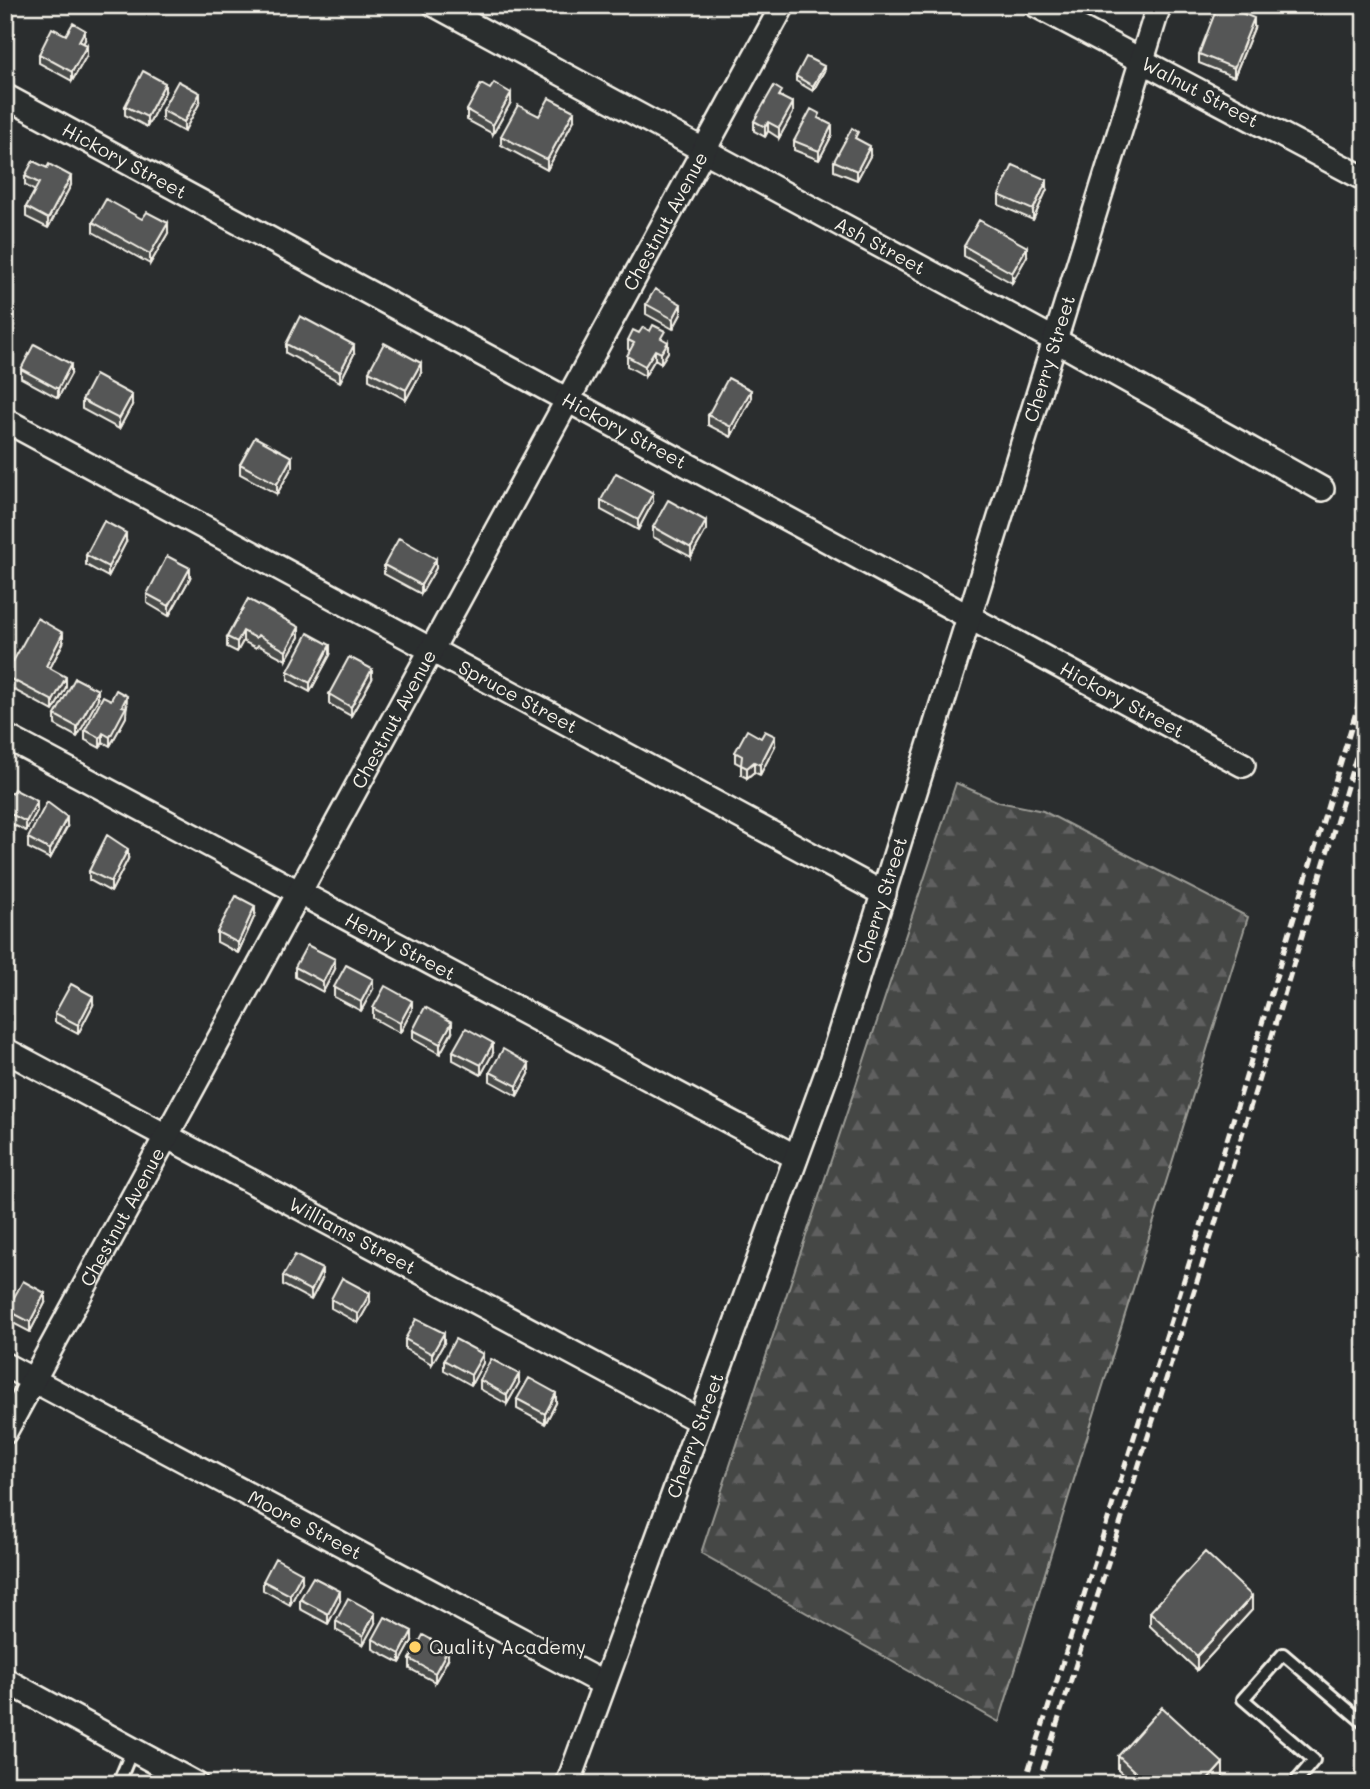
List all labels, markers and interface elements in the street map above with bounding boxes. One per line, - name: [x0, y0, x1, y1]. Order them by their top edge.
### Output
- street label: Walnut Street: [1138, 50, 1264, 133]
- street label: Hickory Street: [58, 116, 192, 204]
- street label: Chestnut Avenue: [617, 147, 713, 295]
- street label: Ash Street: [831, 210, 930, 280]
- street label: Cherry Street: [1017, 292, 1080, 425]
- street label: Hickory Street: [558, 386, 691, 474]
- street label: Chestnut Avenue: [345, 645, 441, 793]
- street label: Spruce Street: [454, 654, 582, 739]
- street label: Hickory Street: [1056, 656, 1189, 743]
- street label: Cherry Street: [849, 833, 912, 966]
- street label: Henry Street: [341, 906, 460, 986]
- street label: Chestnut Avenue: [74, 1143, 170, 1291]
- street label: Williams Street: [285, 1191, 421, 1279]
- street label: Cherry Street: [660, 1369, 729, 1501]
- street label: Moore Street: [244, 1484, 367, 1565]
- place label: Quality Academy: [429, 1634, 586, 1659]
- marker: Quality Academy: [407, 1639, 423, 1655]

